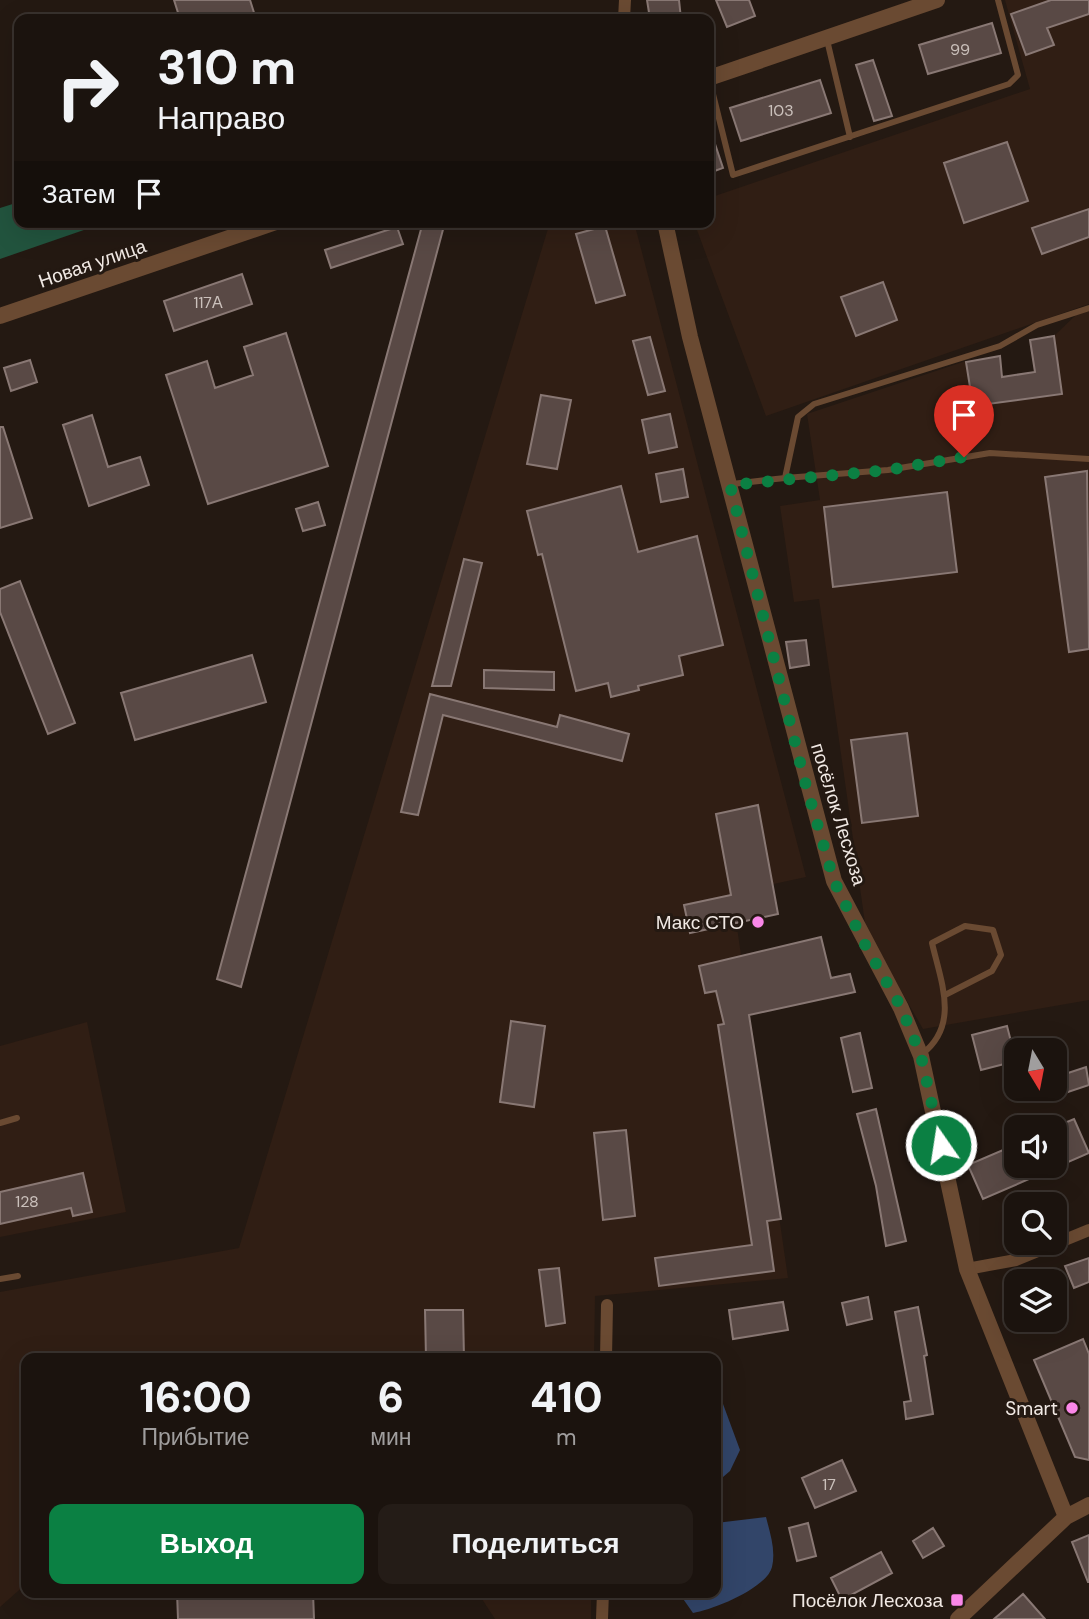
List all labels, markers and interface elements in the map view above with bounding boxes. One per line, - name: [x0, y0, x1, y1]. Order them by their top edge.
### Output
- text: 310 m: [157, 35, 296, 99]
- house number: 99: [950, 39, 970, 60]
- icon: right: [42, 42, 133, 133]
- text: Направо: [157, 97, 285, 139]
- house number: 103: [768, 100, 794, 121]
- icon: arrive: [130, 175, 168, 213]
- text: Затем: [42, 177, 116, 211]
- street label: Новая улица: [35, 233, 150, 294]
- house number: 117А: [193, 292, 223, 313]
- pin: [934, 385, 994, 457]
- icon: arrive: [945, 396, 983, 434]
- street label: посёлок Лесхоза: [805, 740, 872, 889]
- place label: Макс СТО: [656, 910, 744, 935]
- marker: Макс СТО: [750, 914, 766, 930]
- north arrow: [1004, 1038, 1068, 1101]
- map controls: [1004, 1038, 1067, 1332]
- position arrow: [904, 1108, 978, 1182]
- button: sound: [1004, 1115, 1067, 1178]
- house number: 128: [15, 1191, 39, 1212]
- button: search: [1004, 1192, 1067, 1255]
- button: layers: [1004, 1269, 1067, 1332]
- text: 16:00: [139, 1370, 252, 1425]
- text: 6: [378, 1370, 404, 1425]
- text: 410: [530, 1370, 603, 1425]
- place label: Smart: [1005, 1396, 1058, 1421]
- marker: Smart: [1064, 1400, 1080, 1416]
- text: Прибытие: [142, 1422, 250, 1452]
- text: мин: [370, 1422, 412, 1452]
- text: m: [556, 1422, 576, 1452]
- house number: 17: [822, 1474, 836, 1495]
- button: Выход: [49, 1504, 364, 1584]
- button: Поделиться: [378, 1504, 693, 1584]
- place label: Посёлок Лесхоза: [792, 1588, 943, 1613]
- marker: Посёлок Лесхоза: [949, 1592, 965, 1608]

